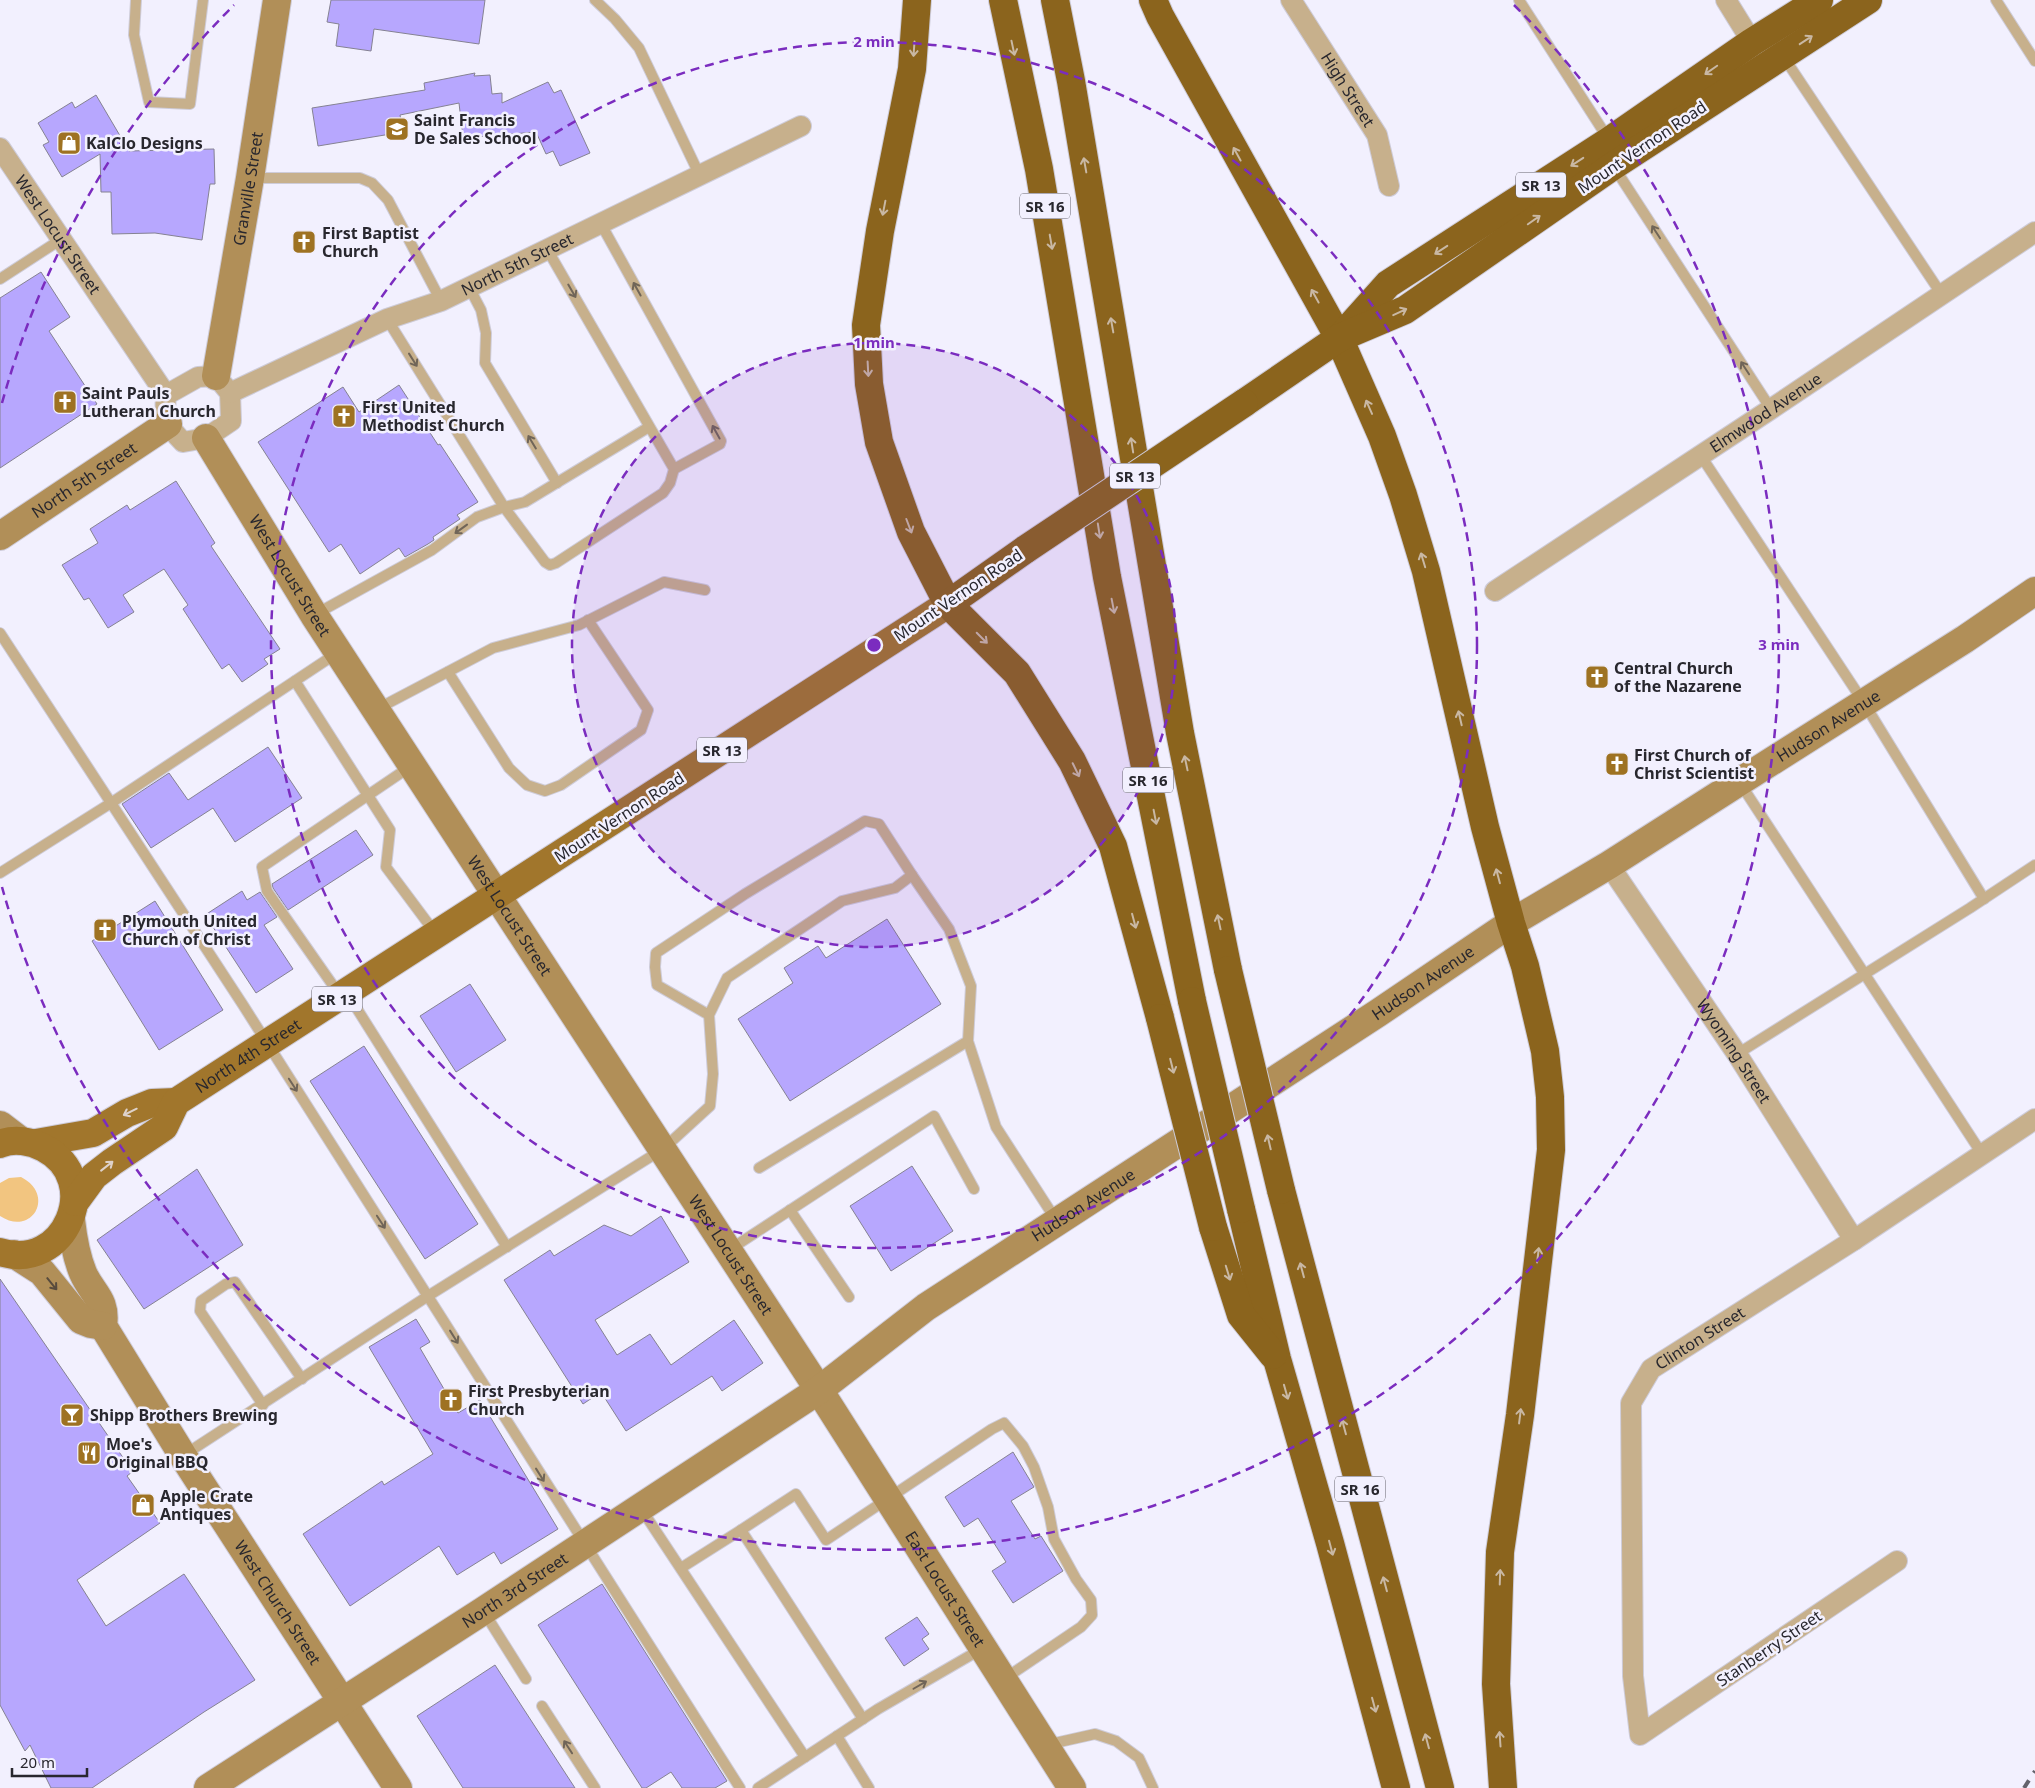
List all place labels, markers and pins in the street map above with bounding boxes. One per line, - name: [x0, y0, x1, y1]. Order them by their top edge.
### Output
- place label: Saint Francis De Sales School: [414, 109, 537, 149]
- school or university icon: Saint Francis De Sales School: [384, 116, 410, 142]
- shop icon: KalClo Designs: [56, 130, 82, 156]
- place label: KalClo Designs: [86, 132, 203, 154]
- place label: First Baptist Church: [322, 222, 419, 262]
- church icon: First Baptist Church: [291, 229, 317, 255]
- place label: Saint Pauls Lutheran Church: [82, 382, 216, 422]
- church icon: Saint Pauls Lutheran Church: [52, 389, 78, 415]
- place label: First United Methodist Church: [362, 396, 505, 436]
- church icon: First United Methodist Church: [331, 403, 357, 429]
- centre of rings: [865, 636, 883, 654]
- place label: Central Church of the Nazarene: [1614, 657, 1742, 697]
- church icon: Central Church of the Nazarene: [1584, 664, 1610, 690]
- place label: First Church of Christ Scientist: [1634, 744, 1754, 784]
- church icon: First Church of Christ Scientist: [1604, 751, 1630, 777]
- place label: Plymouth United Church of Christ: [122, 910, 257, 950]
- church icon: Plymouth United Church of Christ: [92, 917, 118, 943]
- place label: First Presbyterian Church: [468, 1380, 610, 1420]
- church icon: First Presbyterian Church: [438, 1387, 464, 1413]
- bar icon: Shipp Brothers Brewing: [59, 1402, 85, 1428]
- place label: Shipp Brothers Brewing: [90, 1404, 278, 1426]
- place label: Moe's Original BBQ: [106, 1433, 208, 1473]
- restaurant icon: Moe's Original BBQ: [76, 1440, 102, 1466]
- place label: Apple Crate Antiques: [160, 1485, 253, 1525]
- shop icon: Apple Crate Antiques: [130, 1492, 156, 1518]

